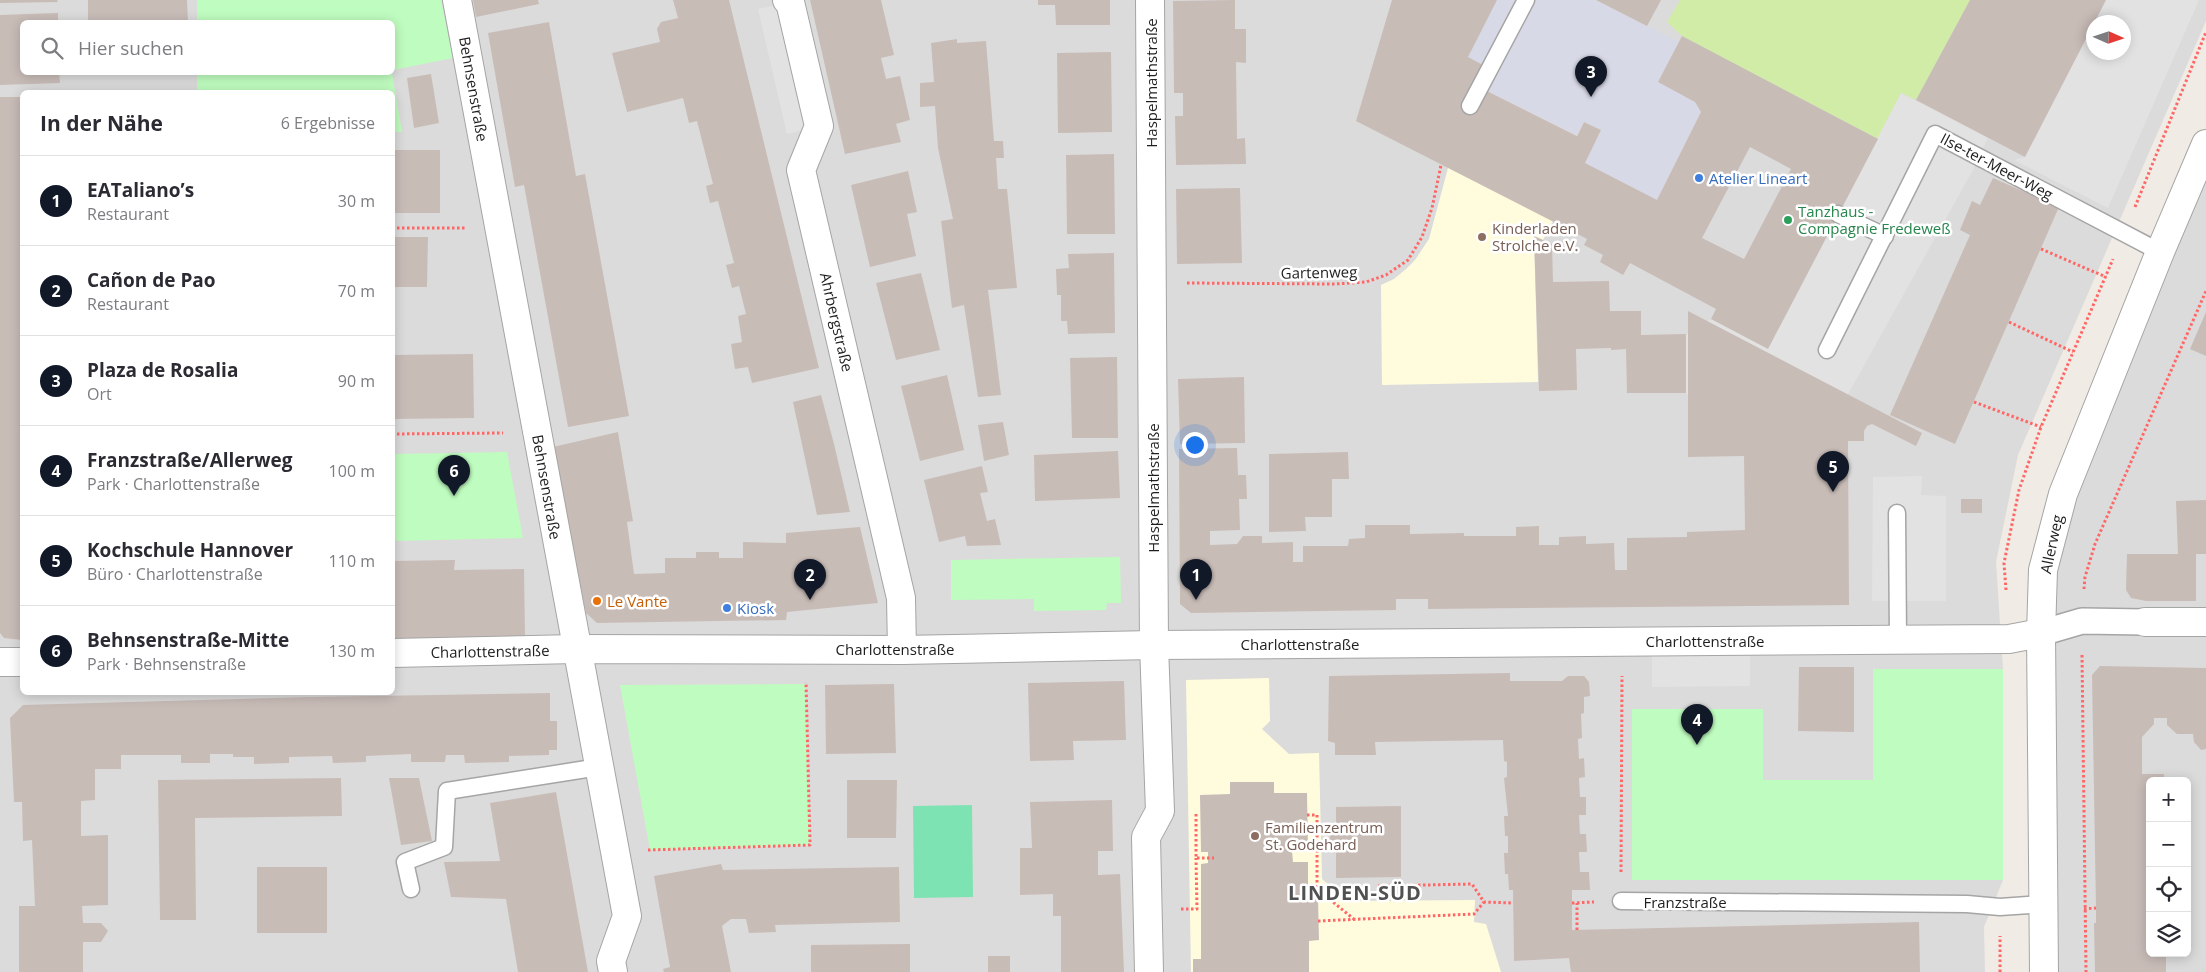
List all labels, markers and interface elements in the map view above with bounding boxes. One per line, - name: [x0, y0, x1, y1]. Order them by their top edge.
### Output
- north arrow: [2086, 15, 2131, 60]
- street label: Haspelmathstraße: [1141, 18, 1161, 148]
- search box: [20, 20, 395, 75]
- icon: search: [38, 34, 66, 62]
- text: Hier suchen: [78, 35, 184, 61]
- street label: Behnsenstraße: [455, 35, 493, 143]
- pin: 3: [1575, 56, 1607, 97]
- text: In der Nähe: [40, 109, 163, 137]
- text: 6 Ergebnisse: [281, 112, 375, 134]
- street label: Ilse-ter-Meer-Weg: [1937, 128, 2057, 204]
- place label: Atelier Lineart: [1709, 168, 1807, 188]
- marker: Atelier Lineart: [1693, 172, 1705, 184]
- text: EATaliano’s: [87, 177, 194, 203]
- text: 1: [51, 190, 61, 212]
- text: 30 m: [338, 190, 375, 212]
- place label: Tanzhaus - Compagnie Fredeweß: [1798, 201, 1951, 238]
- text: Restaurant: [87, 203, 169, 225]
- marker: Tanzhaus - Compagnie Fredeweß: [1782, 214, 1794, 226]
- place label: Kinderladen Strolche e.V.: [1492, 218, 1578, 255]
- marker: Kinderladen Strolche e.V.: [1476, 231, 1488, 243]
- street label: Gartenweg: [1281, 261, 1357, 283]
- text: Cañon de Pao: [87, 267, 216, 293]
- street label: Ahrbergstraße: [816, 270, 858, 374]
- text: 2: [51, 280, 61, 302]
- text: 70 m: [338, 280, 375, 302]
- text: Restaurant: [87, 293, 169, 315]
- text: Plaza de Rosalia: [87, 357, 238, 383]
- text: 3: [51, 370, 61, 392]
- text: 90 m: [338, 370, 375, 392]
- text: Ort: [87, 383, 112, 405]
- street label: Haspelmathstraße: [1143, 423, 1163, 553]
- your location: [1182, 432, 1208, 458]
- street label: Behnsenstraße: [528, 433, 566, 541]
- text: Franzstraße/Allerweg: [87, 447, 292, 473]
- pin: 5: [1817, 451, 1849, 492]
- pin: 6: [438, 455, 470, 496]
- text: 4: [51, 460, 61, 482]
- text: 100 m: [329, 460, 375, 482]
- text: Park · Charlottenstraße: [87, 473, 260, 495]
- street label: Allerweg: [2035, 513, 2067, 575]
- text: Kochschule Hannover: [87, 537, 293, 563]
- text: 5: [51, 550, 61, 572]
- text: 110 m: [329, 550, 375, 572]
- pin: 2: [794, 559, 826, 600]
- pin: 1: [1180, 559, 1212, 600]
- text: Büro · Charlottenstraße: [87, 563, 263, 585]
- place label: Le Vante: [607, 591, 667, 611]
- marker: Le Vante: [591, 595, 603, 607]
- place label: Kiosk: [737, 598, 774, 618]
- marker: Kiosk: [721, 602, 733, 614]
- text: Behnsenstraße-Mitte: [87, 627, 289, 653]
- street label: Charlottenstraße: [1646, 631, 1764, 651]
- street label: Charlottenstraße: [1241, 634, 1359, 654]
- street label: Charlottenstraße: [836, 639, 954, 659]
- text: 6: [51, 640, 61, 662]
- text: 130 m: [329, 640, 375, 662]
- street label: Charlottenstraße: [430, 640, 550, 662]
- text: Park · Behnsenstraße: [87, 653, 246, 675]
- pin: 4: [1681, 704, 1713, 745]
- map controls: [2146, 777, 2191, 957]
- button: +: [2146, 777, 2191, 822]
- place label: Familienzentrum St. Godehard: [1265, 817, 1383, 854]
- button: −: [2146, 822, 2191, 867]
- marker: Familienzentrum St. Godehard: [1249, 830, 1261, 842]
- button: locate: [2146, 867, 2191, 912]
- district label: LINDEN-SÜD: [1288, 879, 1422, 906]
- street label: Franzstraße: [1643, 892, 1727, 912]
- button: layers: [2146, 912, 2191, 957]

